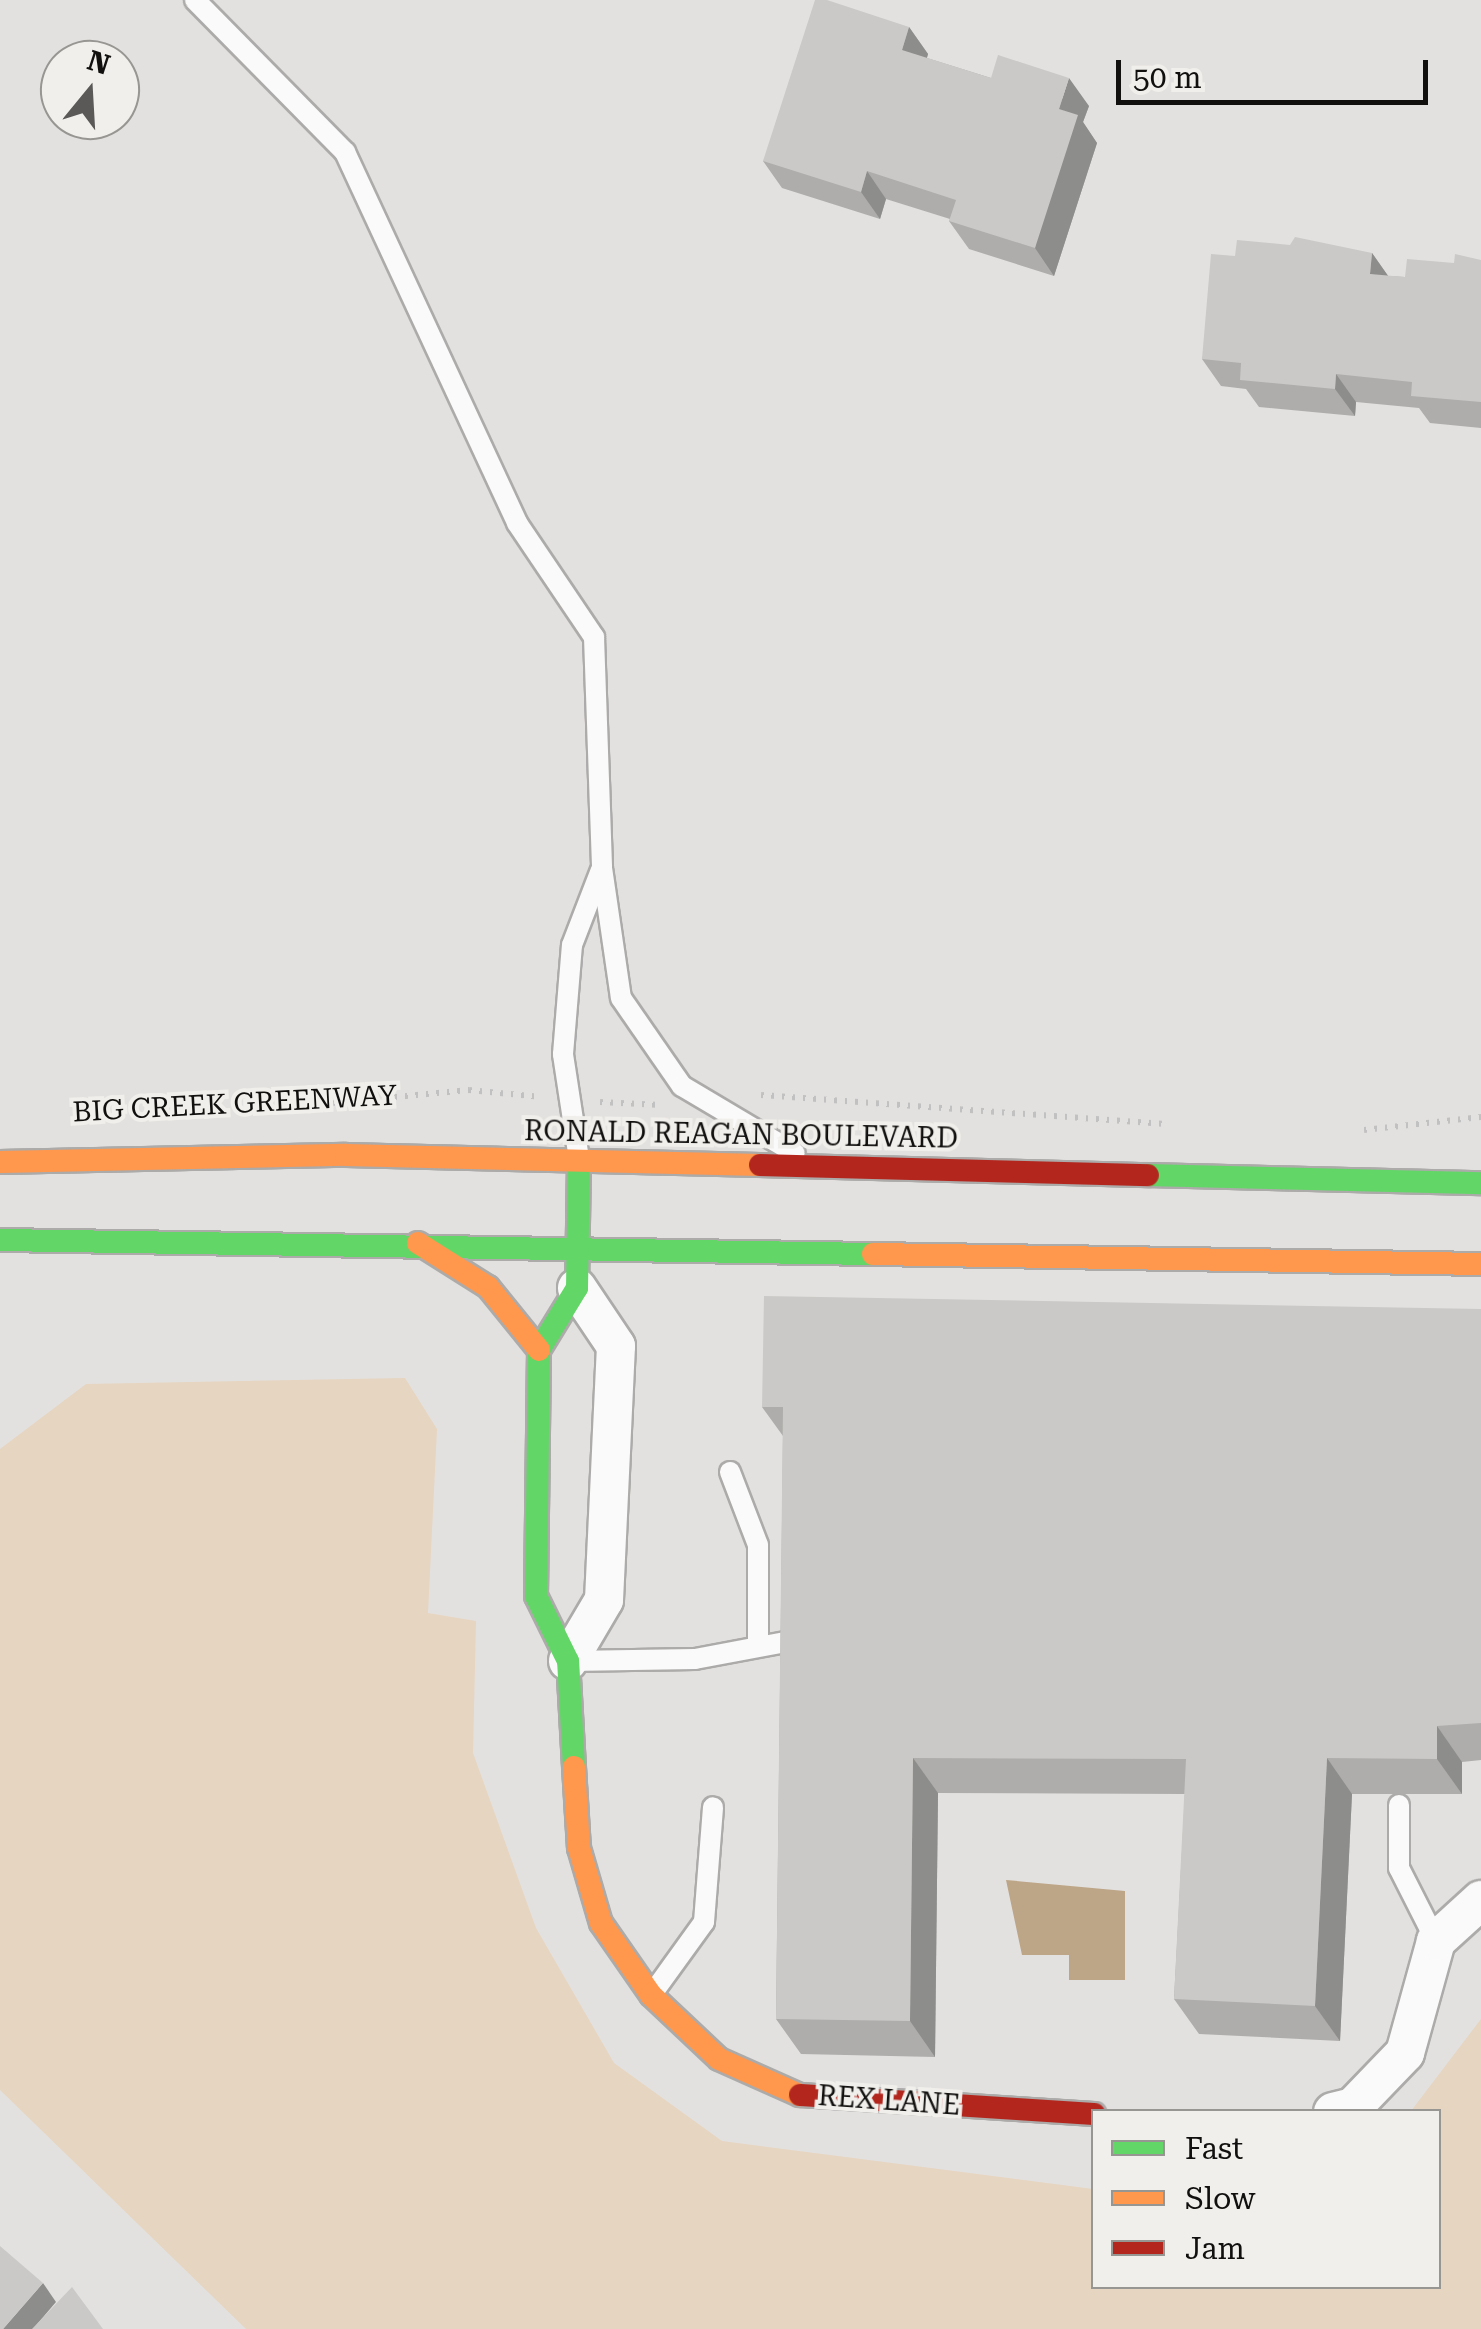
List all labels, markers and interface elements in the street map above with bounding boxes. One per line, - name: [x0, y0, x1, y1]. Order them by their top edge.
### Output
- north arrow: [40, 40, 140, 140]
- scale bar: [1121, 40, 1434, 102]
- text: N: [83, 44, 114, 82]
- text: 50 m: [1133, 60, 1202, 95]
- street label: BIG CREEK GREENWAY: [72, 1079, 398, 1129]
- street label: RONALD REAGAN BOULEVARD: [524, 1114, 958, 1156]
- street label: REX LANE: [817, 2079, 961, 2123]
- legend: [1091, 2109, 1441, 2289]
- text: Fast: [1185, 2131, 1243, 2166]
- text: Slow: [1185, 2181, 1256, 2216]
- text: Jam: [1185, 2231, 1245, 2266]

